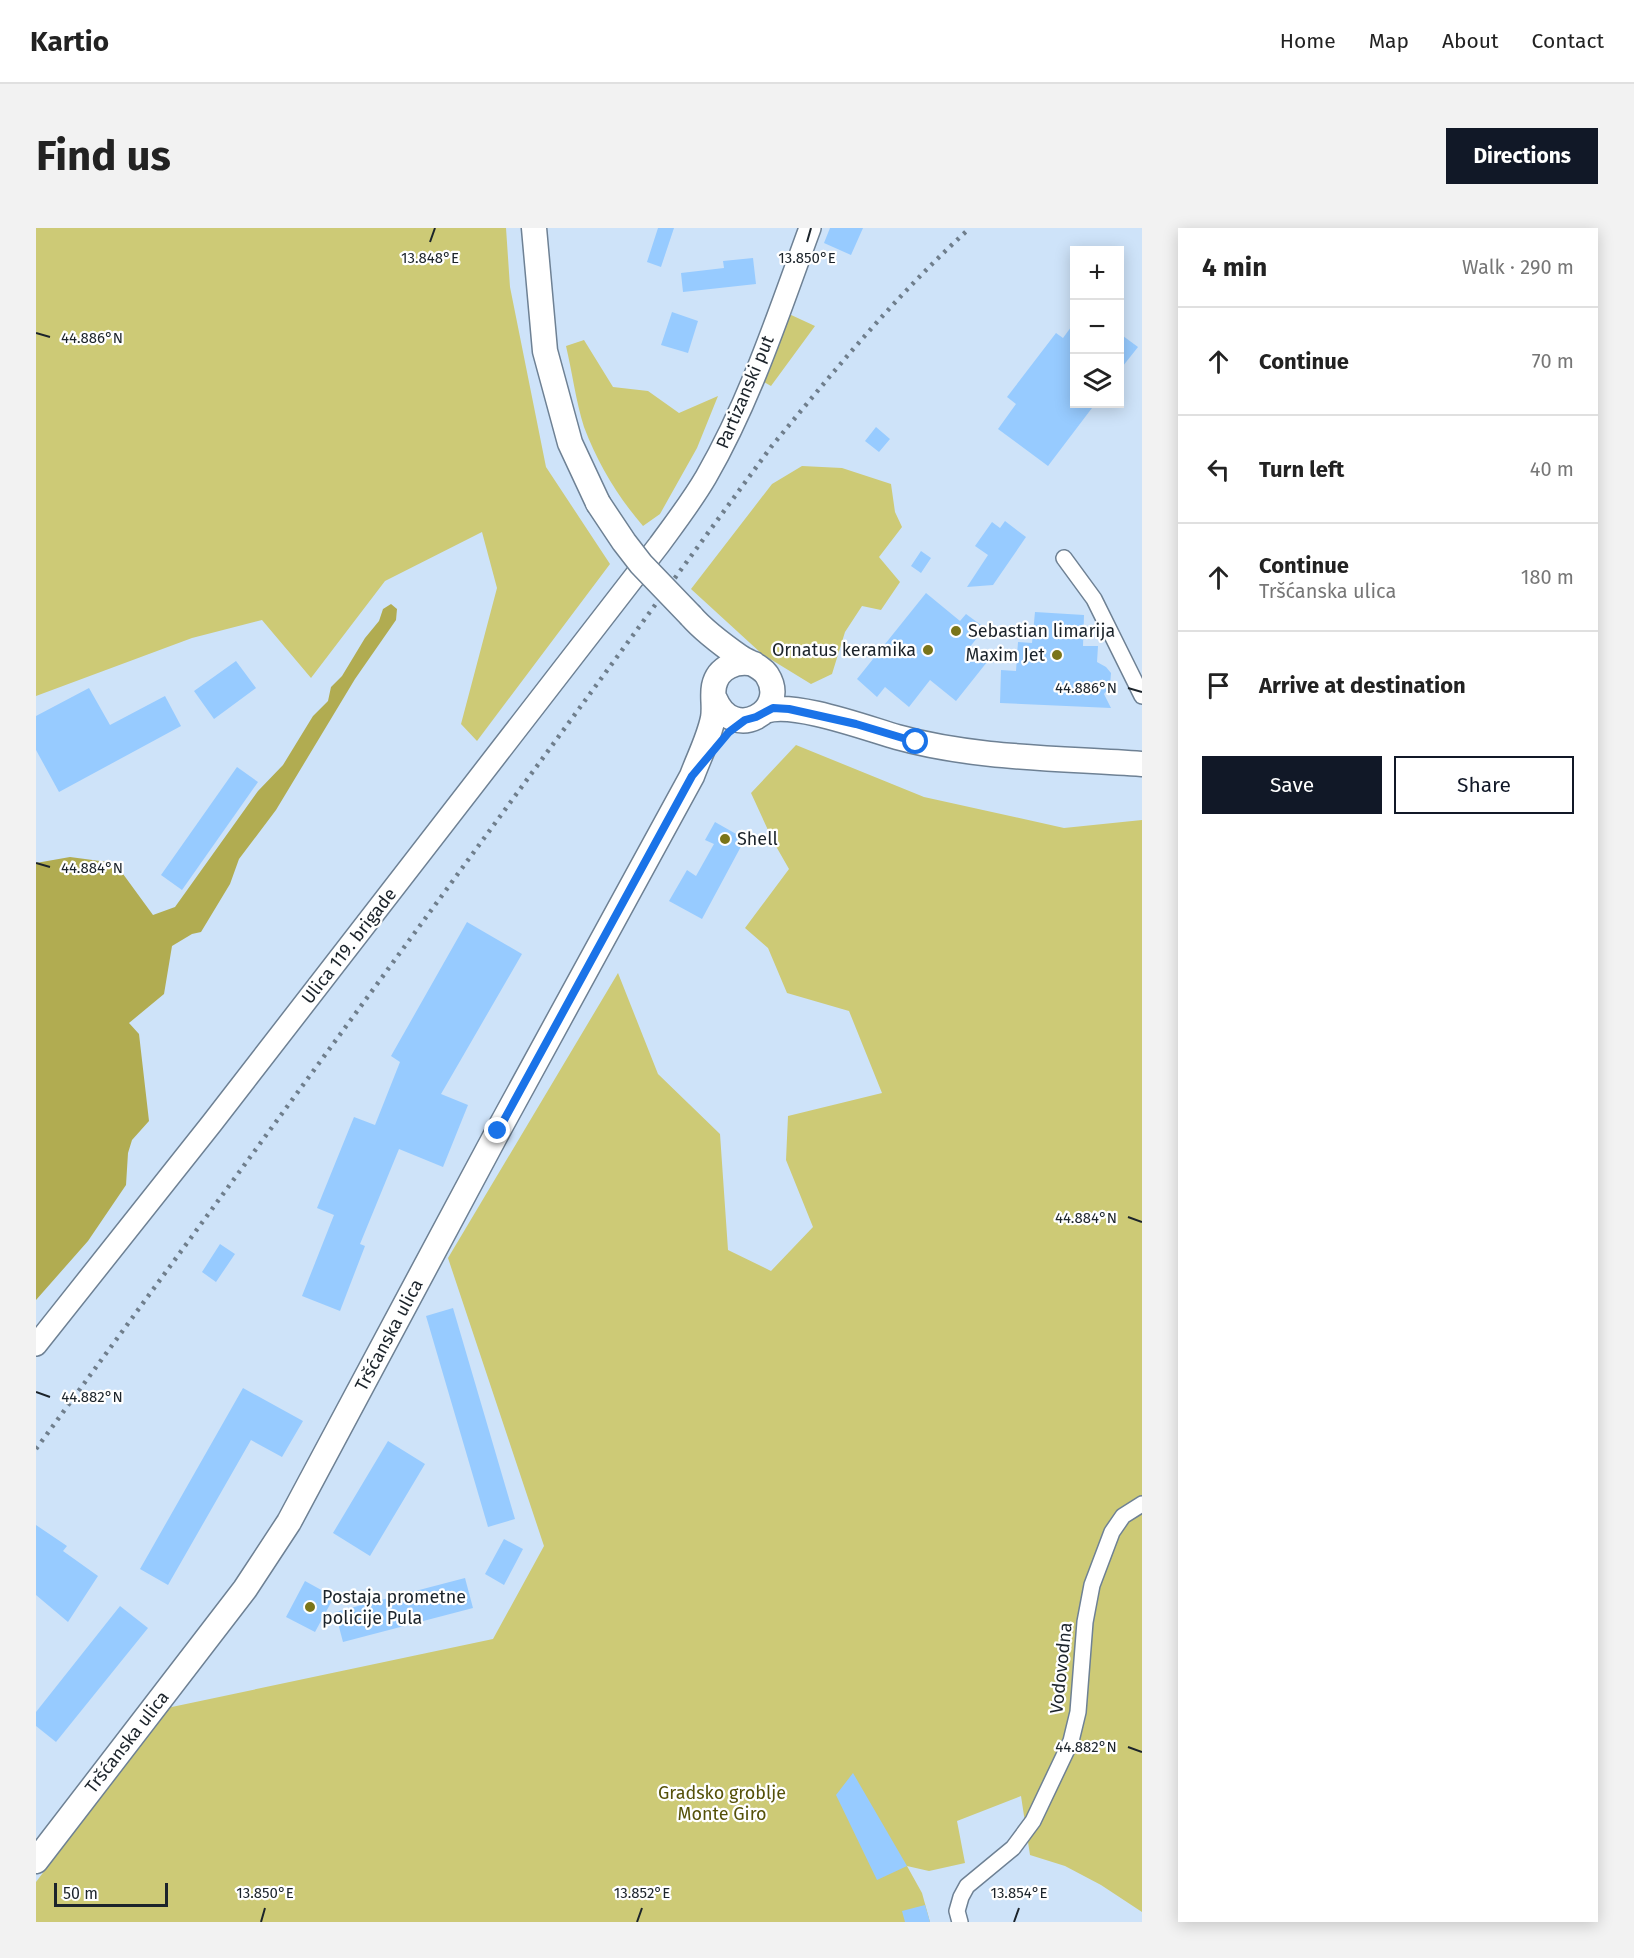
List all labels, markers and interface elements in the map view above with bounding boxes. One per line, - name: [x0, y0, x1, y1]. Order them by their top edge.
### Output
- text: Kartio: [30, 25, 109, 58]
- text: Home: [1280, 28, 1336, 54]
- text: Map: [1369, 28, 1409, 54]
- text: About: [1442, 28, 1499, 54]
- text: Contact: [1532, 28, 1604, 54]
- button: Directions: [1446, 128, 1598, 184]
- text: Find us: [36, 131, 171, 181]
- map controls: [1070, 246, 1124, 408]
- button: +: [1070, 246, 1124, 300]
- text: 13.848°E: [401, 249, 459, 267]
- text: 13.850°E: [778, 249, 836, 267]
- text: 4 min: [1202, 252, 1267, 283]
- text: Walk · 290 m: [1462, 255, 1574, 279]
- button: −: [1070, 300, 1124, 354]
- text: 44.886°N: [61, 329, 123, 347]
- street label: Partizanski put: [711, 332, 779, 452]
- icon: ahead: [1202, 345, 1235, 378]
- text: Continue: [1259, 348, 1349, 375]
- text: 70 m: [1532, 349, 1574, 373]
- button: layers: [1070, 354, 1124, 408]
- icon: left: [1202, 453, 1235, 486]
- text: Turn left: [1259, 456, 1344, 483]
- text: 40 m: [1530, 457, 1574, 481]
- text: Continue: [1259, 552, 1349, 579]
- icon: ahead: [1202, 561, 1235, 594]
- text: 180 m: [1521, 565, 1574, 589]
- text: Tršćanska ulica: [1259, 579, 1396, 603]
- place label: Sebastian limarija: [968, 620, 1115, 642]
- marker: Sebastian limarija: [949, 624, 963, 638]
- place label: Ornatus keramika: [772, 639, 916, 661]
- marker: Ornatus keramika: [921, 643, 935, 657]
- place label: Maxim Jet: [965, 644, 1045, 666]
- marker: Maxim Jet: [1050, 648, 1064, 662]
- icon: arrive: [1202, 669, 1235, 702]
- text: Arrive at destination: [1259, 672, 1466, 699]
- text: 44.886°N: [1055, 679, 1117, 697]
- route start: [902, 728, 928, 754]
- button: Save: [1202, 756, 1382, 814]
- button: Share: [1394, 756, 1574, 814]
- place label: Shell: [737, 828, 778, 850]
- marker: Shell: [718, 832, 732, 846]
- text: 44.884°N: [61, 859, 123, 877]
- street label: Ulica 119. brigade: [297, 884, 401, 1008]
- route end: [484, 1117, 510, 1143]
- text: 44.884°N: [1055, 1209, 1117, 1227]
- street label: Tršćanska ulica: [350, 1275, 428, 1395]
- text: 44.882°N: [61, 1388, 123, 1406]
- place label: Postaja prometne policije Pula: [322, 1586, 466, 1629]
- marker: Postaja prometne policije Pula: [303, 1600, 317, 1614]
- street label: Vodovodna: [1045, 1621, 1077, 1715]
- street label: Tršćanska ulica: [80, 1687, 174, 1797]
- text: 44.882°N: [1055, 1738, 1117, 1756]
- park label: Gradsko groblje Monte Giro: [658, 1782, 786, 1825]
- scale bar: [54, 1880, 168, 1908]
- text: 50 m: [63, 1884, 98, 1903]
- text: 13.850°E: [236, 1884, 294, 1902]
- text: 13.852°E: [614, 1884, 670, 1902]
- text: 13.854°E: [990, 1884, 1048, 1902]

